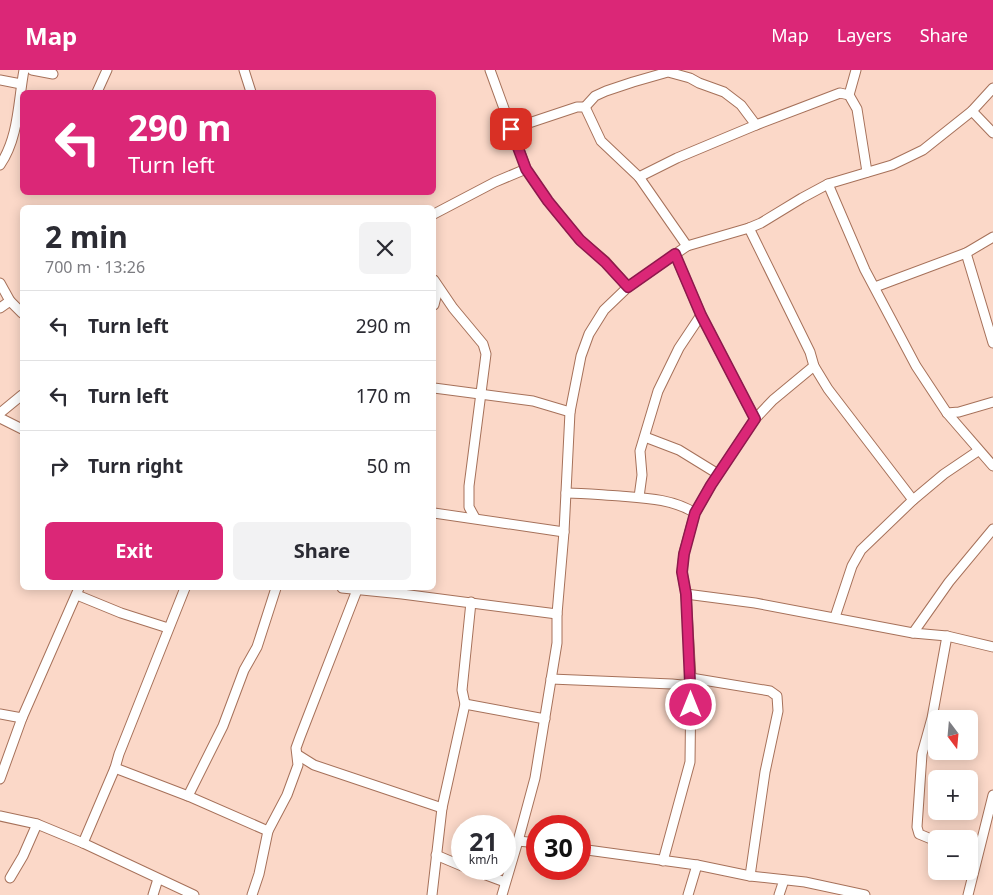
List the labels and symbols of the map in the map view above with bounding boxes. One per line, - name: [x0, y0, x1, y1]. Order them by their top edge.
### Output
- pin: [490, 108, 532, 150]
- position arrow: [664, 678, 716, 730]
- north arrow: [928, 710, 978, 760]
- speed limit sign: 30: [526, 815, 591, 880]

